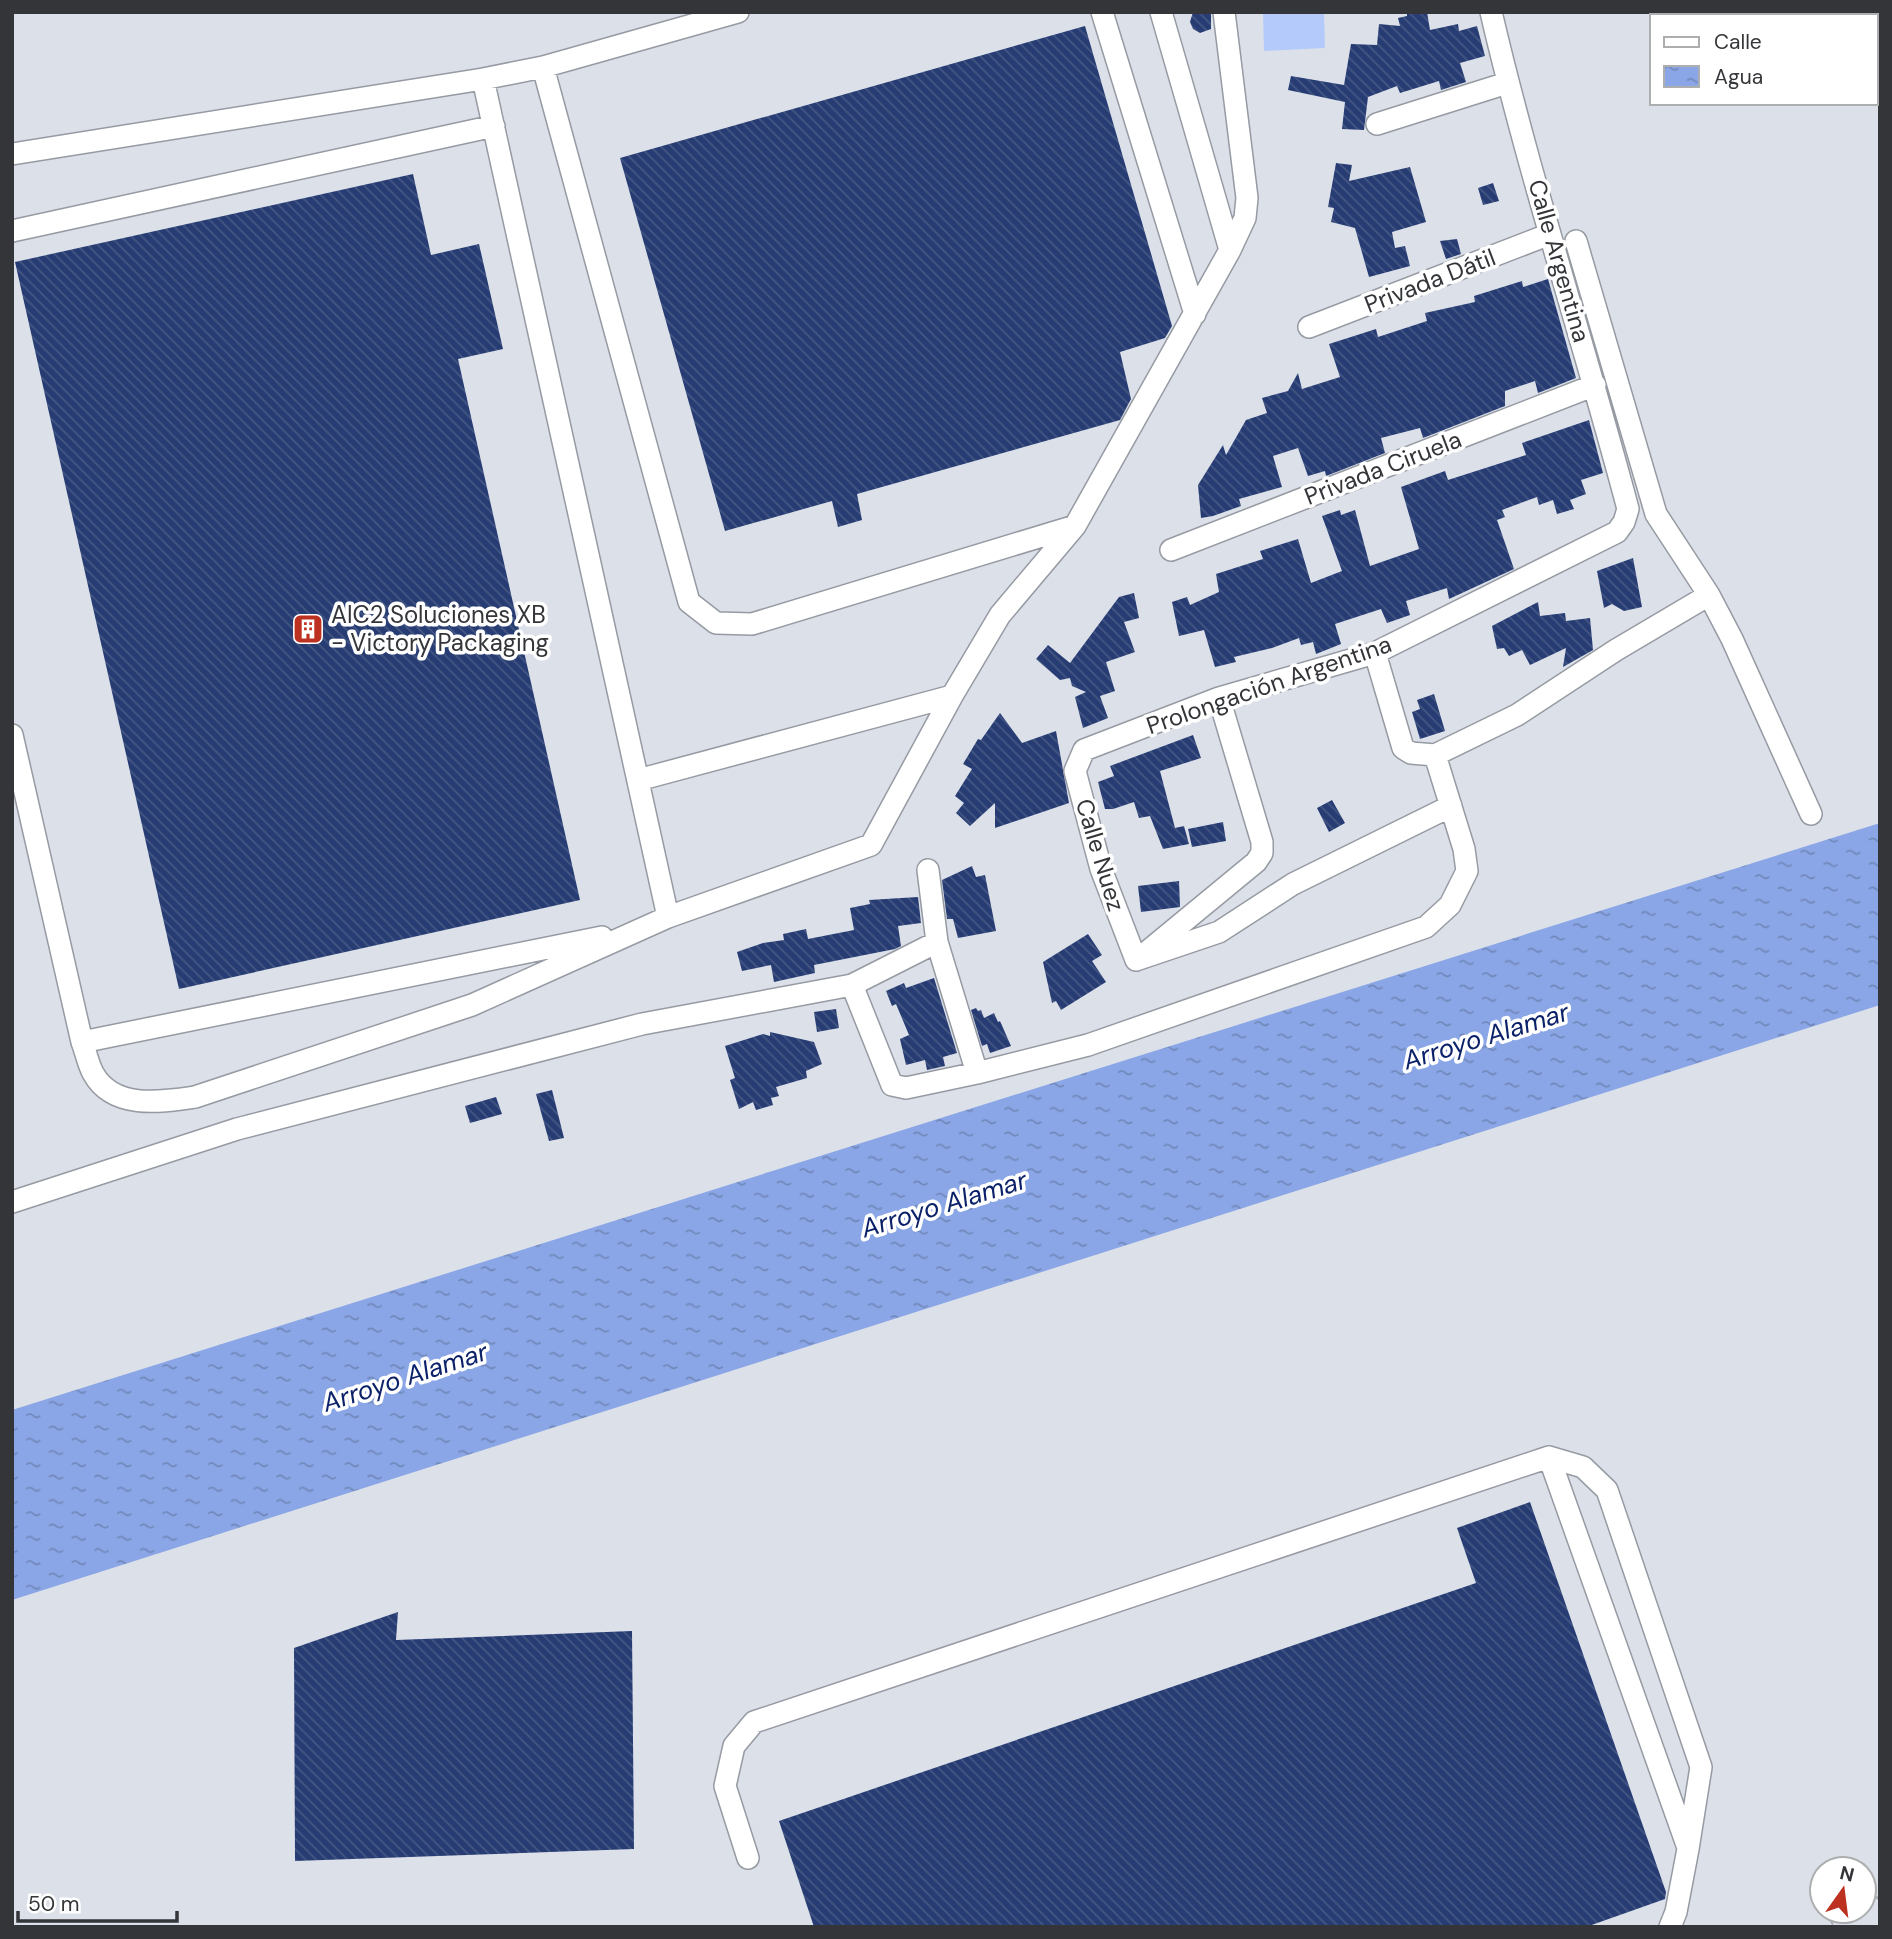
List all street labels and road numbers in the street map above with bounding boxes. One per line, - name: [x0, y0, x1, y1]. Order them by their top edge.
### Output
- street label: Calle Argentina: [1521, 176, 1598, 346]
- street label: Privada Dátil: [1360, 241, 1500, 320]
- street label: Privada Ciruela: [1300, 423, 1466, 512]
- street label: Prolongación Argentina: [1142, 628, 1395, 741]
- street label: Calle Nuez: [1069, 795, 1132, 915]

